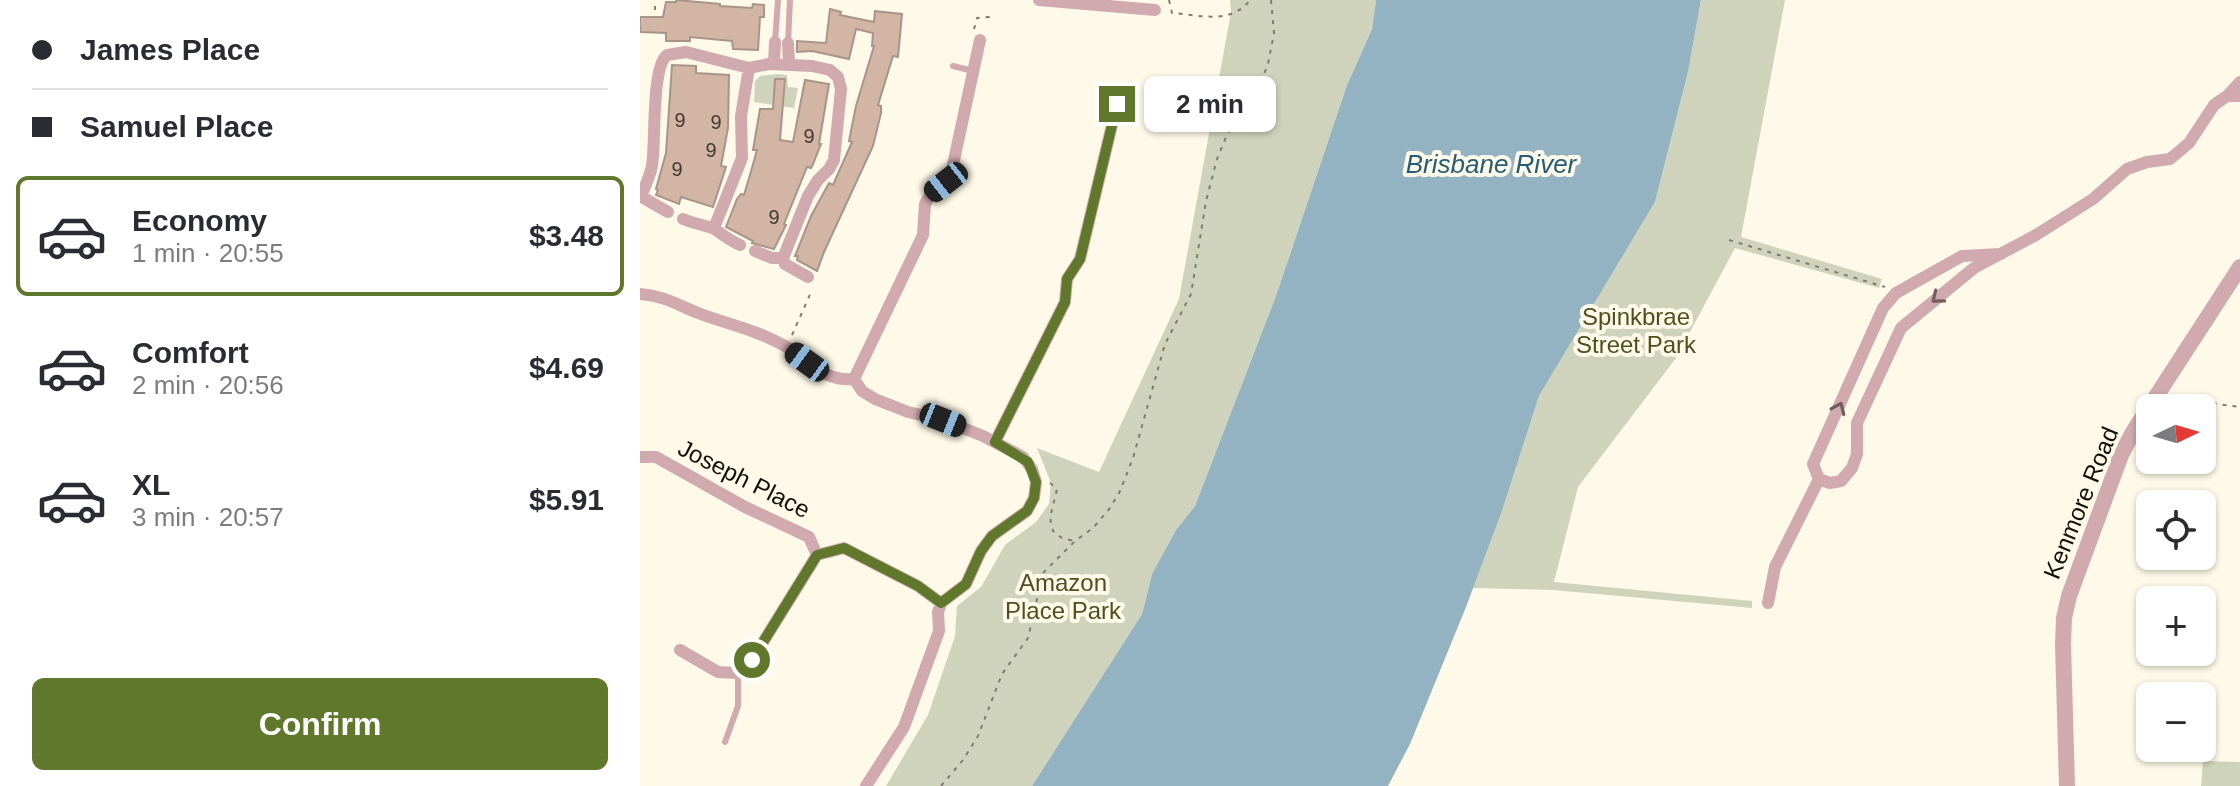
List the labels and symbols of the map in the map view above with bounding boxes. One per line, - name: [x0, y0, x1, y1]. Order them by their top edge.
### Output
- callout: 2 min: [1145, 76, 1277, 132]
- route end: [1099, 86, 1135, 122]
- house number: 9: [674, 109, 686, 131]
- house number: 9: [710, 111, 722, 133]
- house number: 9: [803, 125, 815, 147]
- house number: 9: [705, 139, 717, 161]
- water label: Brisbane River: [1406, 149, 1578, 179]
- house number: 9: [671, 158, 683, 180]
- car: [920, 158, 972, 206]
- house number: 9: [768, 206, 780, 228]
- one-way arrow: [1931, 288, 1946, 303]
- park label: Spinkbrae Street Park: [1576, 303, 1697, 358]
- car: [781, 338, 833, 386]
- north arrow: [2136, 394, 2216, 474]
- car: [916, 400, 970, 440]
- one-way arrow: [1829, 402, 1845, 416]
- street label: Kenmore Road: [2038, 423, 2123, 583]
- street label: Joseph Place: [674, 434, 815, 523]
- park label: Amazon Place Park: [1005, 569, 1122, 624]
- route start: [734, 642, 770, 678]

